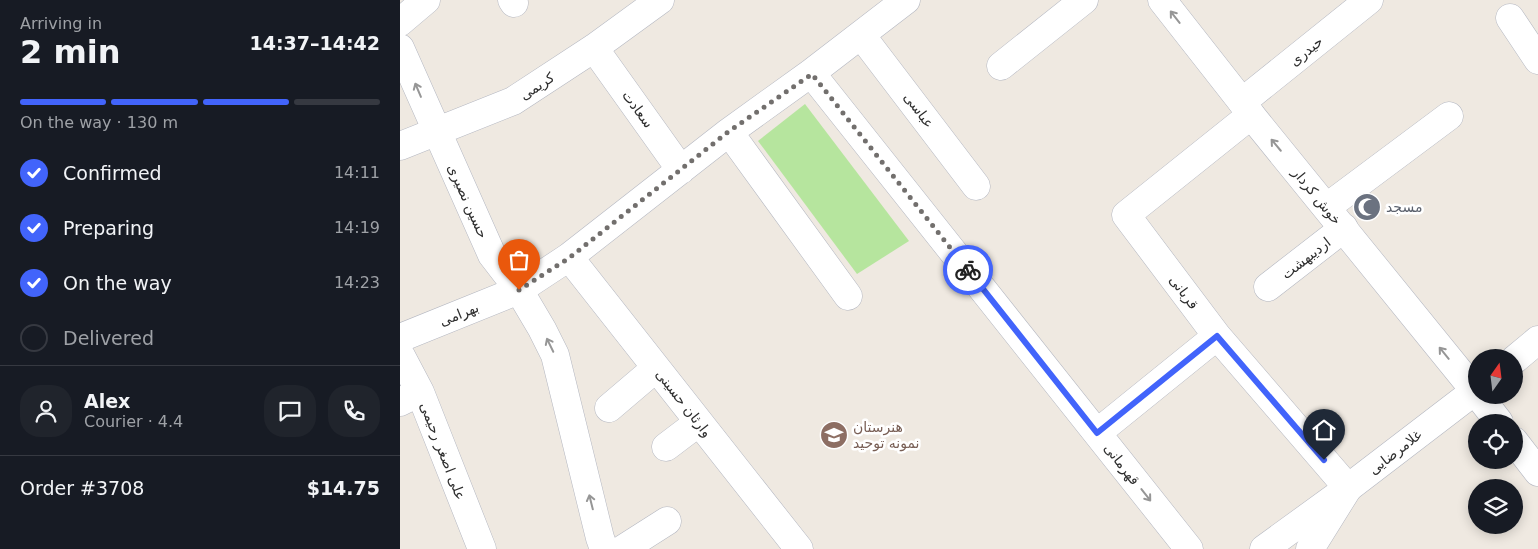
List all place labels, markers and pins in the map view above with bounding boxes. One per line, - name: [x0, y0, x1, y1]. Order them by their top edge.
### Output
- mosque icon: مسجد: [1352, 192, 1382, 222]
- place label: مسجد: [1386, 199, 1422, 215]
- pin: [498, 239, 540, 290]
- pin: [1303, 409, 1345, 460]
- place label: هنرستان نمونه توحید: [853, 419, 919, 452]
- school or university icon: هنرستان نمونه توحید: [819, 420, 849, 450]

